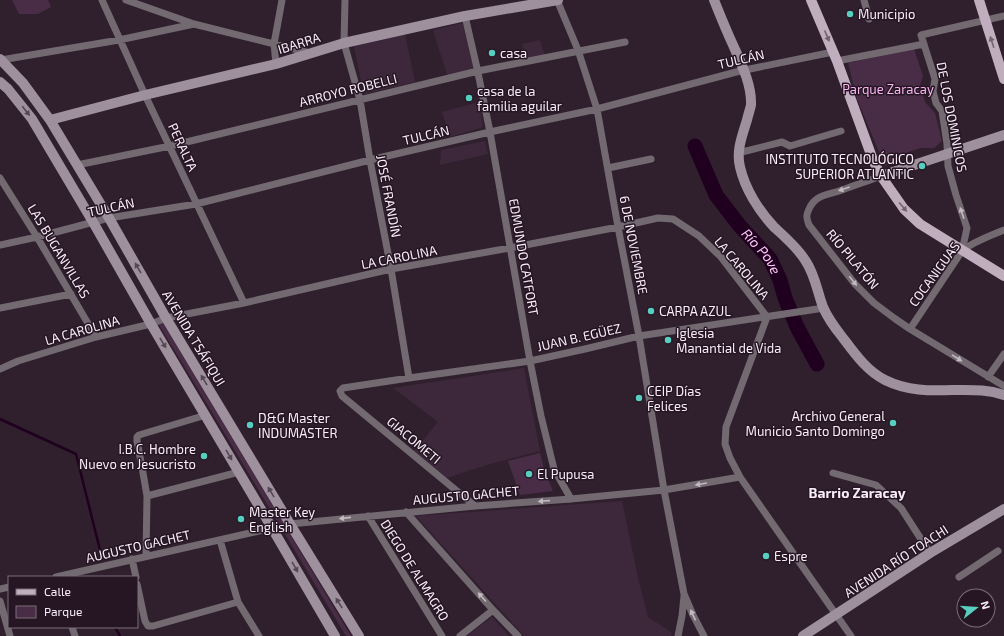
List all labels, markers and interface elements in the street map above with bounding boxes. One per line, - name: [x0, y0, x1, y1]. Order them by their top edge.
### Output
- place label: Municipio: [858, 6, 915, 22]
- marker: Municipio: [845, 9, 855, 19]
- street label: IBARRA: [276, 29, 322, 57]
- one-way arrow: [824, 30, 830, 42]
- one-way arrow: [989, 35, 995, 47]
- place label: casa: [500, 45, 527, 61]
- street label: TULCÁN: [716, 45, 766, 72]
- marker: casa: [487, 48, 497, 58]
- street label: DE LOS DOMINICOS: [933, 60, 971, 174]
- street label: ARROYO ROBELLI: [297, 70, 399, 110]
- park label: Parque Zaracay: [842, 81, 934, 97]
- place label: casa de la familia aguilar: [477, 83, 562, 114]
- marker: casa de la familia aguilar: [464, 93, 474, 103]
- one-way arrow: [21, 105, 30, 116]
- street label: PERALTA: [165, 120, 201, 174]
- street label: TULCÁN: [401, 121, 451, 148]
- place label: INSTITUTO TECNOLÓGICO SUPERIOR ATLANTIC: [766, 150, 914, 182]
- street label: JOSÉ FRANDÍN: [373, 153, 406, 239]
- marker: INSTITUTO TECNOLÓGICO SUPERIOR ATLANTIC: [917, 161, 927, 171]
- one-way arrow: [838, 186, 850, 192]
- street label: TULCÁN: [86, 193, 136, 220]
- street label: 6 DE NOVIEMBRE: [617, 194, 651, 296]
- street label: EDMUNDO CATFORT: [506, 197, 542, 317]
- street label: LAS BUGANVILLAS: [25, 201, 93, 301]
- one-way arrow: [899, 202, 908, 213]
- one-way arrow: [959, 207, 965, 219]
- water label: Río Pove: [738, 225, 785, 277]
- street label: RÍO PILATÓN: [823, 225, 883, 292]
- street label: LA CAROLINA: [711, 233, 773, 303]
- street label: COCANIGUAS: [905, 238, 963, 310]
- street label: LA CAROLINA: [360, 242, 438, 272]
- one-way arrow: [134, 262, 141, 274]
- one-way arrow: [848, 275, 857, 286]
- street label: AVENIDA TSÁFIQUI: [159, 287, 230, 389]
- place label: CARPA AZUL: [659, 303, 731, 319]
- marker: CARPA AZUL: [646, 306, 656, 316]
- street label: LA CAROLINA: [43, 312, 121, 348]
- street label: JUAN B. EGÜEZ: [535, 320, 623, 354]
- place label: Iglesia Manantial de Vida: [676, 325, 781, 356]
- marker: Iglesia Manantial de Vida: [663, 335, 673, 345]
- one-way arrow: [159, 338, 167, 348]
- one-way arrow: [951, 354, 963, 361]
- one-way arrow: [200, 375, 208, 385]
- place label: CEIP Días Felices: [647, 383, 701, 414]
- marker: CEIP Días Felices: [634, 393, 644, 403]
- place label: Archivo General Municio Santo Domingo: [746, 408, 885, 439]
- place label: D&G Master INDUMASTER: [258, 410, 338, 441]
- street label: GIACOMETI: [384, 413, 444, 467]
- marker: Archivo General Municio Santo Domingo: [888, 418, 898, 428]
- marker: D&G Master INDUMASTER: [245, 420, 255, 430]
- place label: I.B.C. Hombre Nuevo en Jesucristo: [79, 441, 196, 472]
- one-way arrow: [226, 449, 233, 461]
- marker: I.B.C. Hombre Nuevo en Jesucristo: [199, 451, 209, 461]
- place label: El Pupusa: [537, 466, 595, 482]
- marker: El Pupusa: [524, 469, 534, 479]
- one-way arrow: [695, 481, 708, 487]
- street label: AUGUSTO GACHET: [412, 482, 520, 508]
- district label: Barrio Zaracay: [808, 484, 906, 501]
- one-way arrow: [267, 486, 274, 498]
- one-way arrow: [538, 497, 550, 504]
- place label: Master Key English: [249, 504, 315, 535]
- marker: Master Key English: [236, 514, 246, 524]
- one-way arrow: [339, 515, 351, 522]
- street label: DIEGO DE ALMAGRO: [377, 516, 453, 624]
- street label: AVENIDA RÍO TOACHI: [840, 521, 951, 601]
- street label: AUGUSTO GACHET: [84, 526, 192, 566]
- place label: Espre: [774, 548, 807, 564]
- marker: Espre: [761, 551, 771, 561]
- one-way arrow: [292, 561, 299, 573]
- legend: [8, 576, 138, 628]
- text: Calle: [44, 584, 71, 598]
- north arrow: [956, 588, 996, 628]
- one-way arrow: [477, 592, 486, 602]
- one-way arrow: [335, 597, 342, 609]
- text: N: [979, 599, 993, 611]
- text: Parque: [44, 604, 82, 618]
- one-way arrow: [690, 609, 696, 621]

